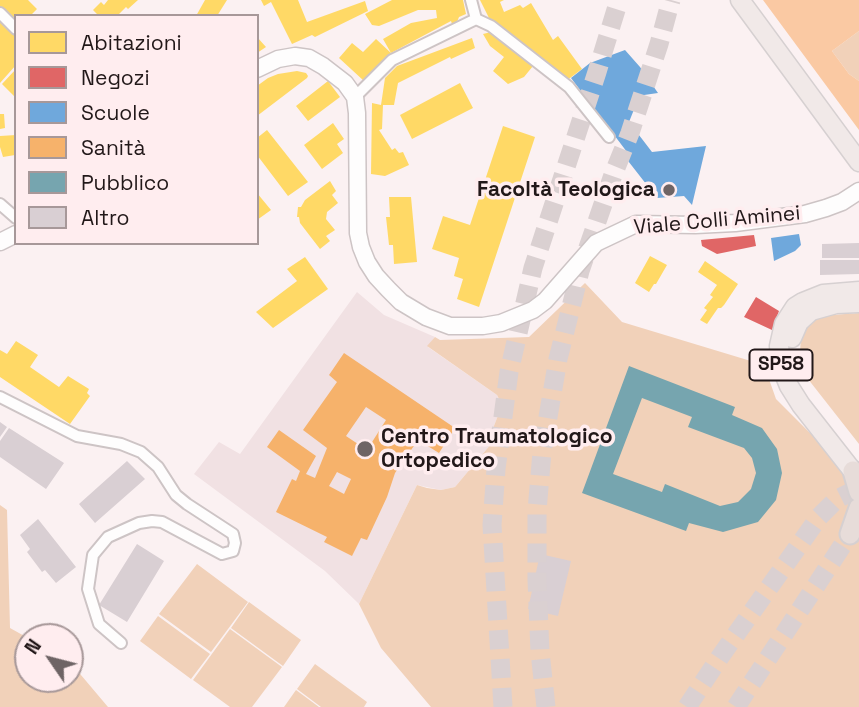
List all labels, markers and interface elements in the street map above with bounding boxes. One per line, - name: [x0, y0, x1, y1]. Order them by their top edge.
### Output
- legend: [14, 14, 259, 245]
- text: Abitazioni: [81, 29, 182, 56]
- text: Negozi: [81, 64, 150, 91]
- text: Scuole: [81, 99, 150, 126]
- text: Sanità: [81, 134, 146, 161]
- text: Pubblico: [81, 169, 169, 196]
- place label: Facoltà Teologica: [477, 177, 655, 203]
- marker: Facoltà Teologica: [661, 182, 677, 198]
- street label: Viale Colli Aminei: [633, 201, 801, 241]
- text: Altro: [81, 204, 130, 231]
- road number: SP58: [750, 350, 812, 380]
- place label: Centro Traumatologico Ortopedico: [381, 424, 613, 474]
- marker: Centro Traumatologico Ortopedico: [355, 439, 375, 459]
- north arrow: [14, 623, 84, 693]
- text: N: [19, 634, 47, 659]

